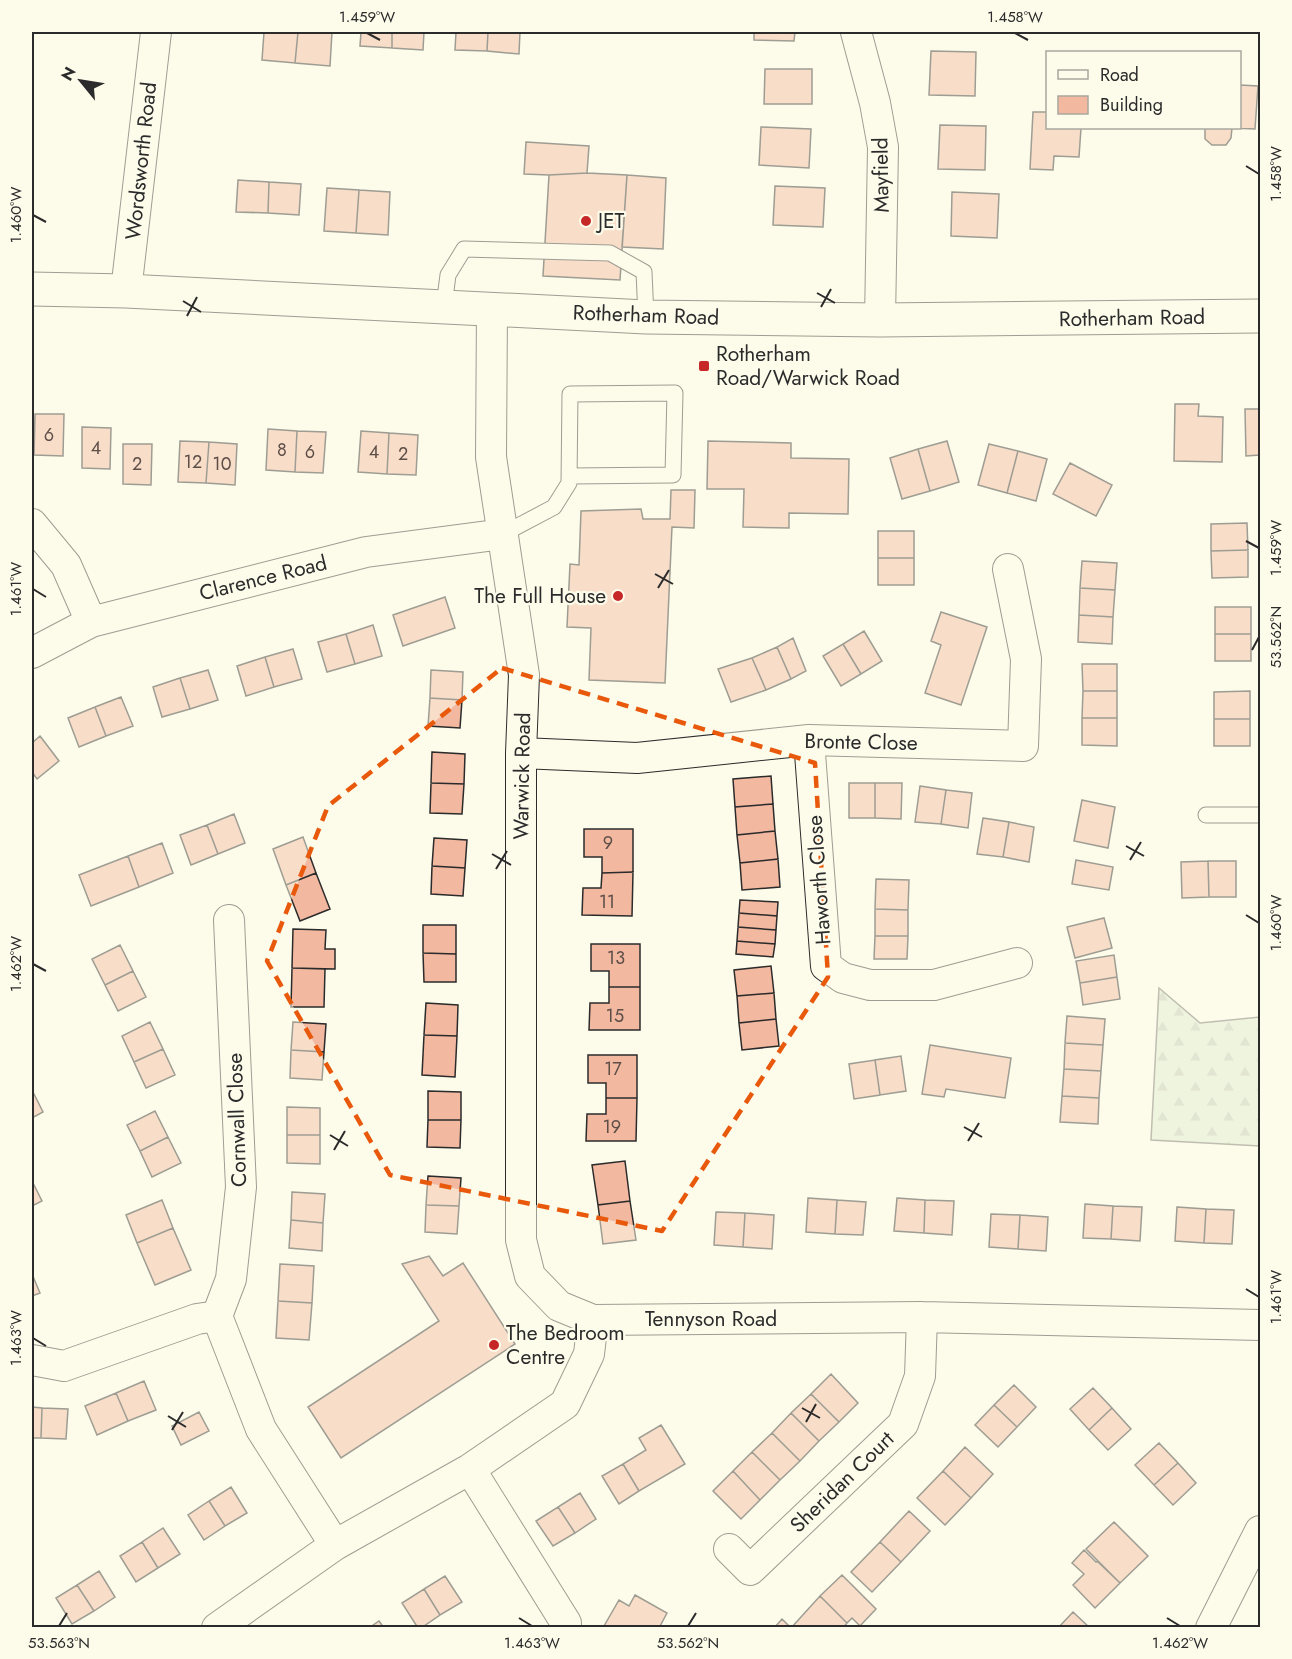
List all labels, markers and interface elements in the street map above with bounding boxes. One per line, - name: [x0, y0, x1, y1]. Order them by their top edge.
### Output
- text: 1.459°W: [339, 6, 395, 28]
- text: 1.458°W: [987, 6, 1043, 28]
- north arrow: [51, 51, 111, 111]
- legend: [1046, 51, 1241, 129]
- text: N: [55, 62, 82, 85]
- text: Road: [1100, 62, 1139, 88]
- street label: Wordsworth Road: [118, 81, 164, 241]
- text: Building: [1100, 92, 1163, 118]
- street label: Mayfield: [865, 137, 897, 213]
- text: 1.458°W: [1265, 146, 1287, 202]
- text: 1.460°W: [5, 187, 27, 243]
- place label: JET: [595, 206, 625, 236]
- marker: JET: [579, 214, 593, 228]
- street label: Rotherham Road: [572, 297, 720, 333]
- street label: Rotherham Road: [1059, 302, 1205, 334]
- place label: Rotherham Road/Warwick Road: [716, 339, 900, 393]
- marker: Rotherham Road/Warwick Road: [697, 359, 711, 373]
- house number: 6: [44, 422, 54, 448]
- house number: 4: [91, 435, 101, 461]
- house number: 8: [277, 437, 287, 463]
- house number: 6: [305, 439, 315, 465]
- house number: 4: [369, 439, 379, 465]
- house number: 2: [398, 441, 408, 467]
- house number: 12: [184, 449, 202, 475]
- house number: 2: [132, 451, 142, 477]
- house number: 10: [213, 451, 232, 477]
- text: 1.459°W: [1265, 520, 1287, 576]
- street label: Clarence Road: [196, 548, 330, 608]
- text: 1.461°W: [5, 562, 27, 616]
- place label: The Full House: [474, 581, 606, 611]
- marker: The Full House: [611, 589, 625, 603]
- text: 53.562°N: [1265, 606, 1287, 668]
- street label: Warwick Road: [506, 712, 538, 840]
- street label: Bronte Close: [804, 726, 918, 758]
- street label: Haworth Close: [799, 814, 838, 946]
- house number: 9: [603, 830, 613, 856]
- house number: 11: [599, 889, 615, 915]
- text: 1.460°W: [1265, 895, 1287, 951]
- text: 1.462°W: [5, 936, 27, 992]
- house number: 13: [607, 945, 625, 971]
- house number: 15: [606, 1003, 624, 1029]
- street label: Cornwall Close: [220, 1052, 254, 1188]
- house number: 17: [604, 1056, 622, 1082]
- house number: 19: [603, 1114, 621, 1140]
- text: 1.461°W: [1265, 1270, 1287, 1324]
- street label: Tennyson Road: [645, 1304, 777, 1334]
- text: 1.463°W: [5, 1310, 27, 1366]
- place label: The Bedroom Centre: [506, 1318, 625, 1372]
- marker: The Bedroom Centre: [487, 1338, 501, 1352]
- street label: Sheridan Court: [783, 1424, 901, 1540]
- text: 53.563°N: [28, 1632, 90, 1654]
- text: 1.463°W: [504, 1632, 560, 1654]
- text: 53.562°N: [657, 1632, 719, 1654]
- text: 1.462°W: [1152, 1632, 1208, 1654]

